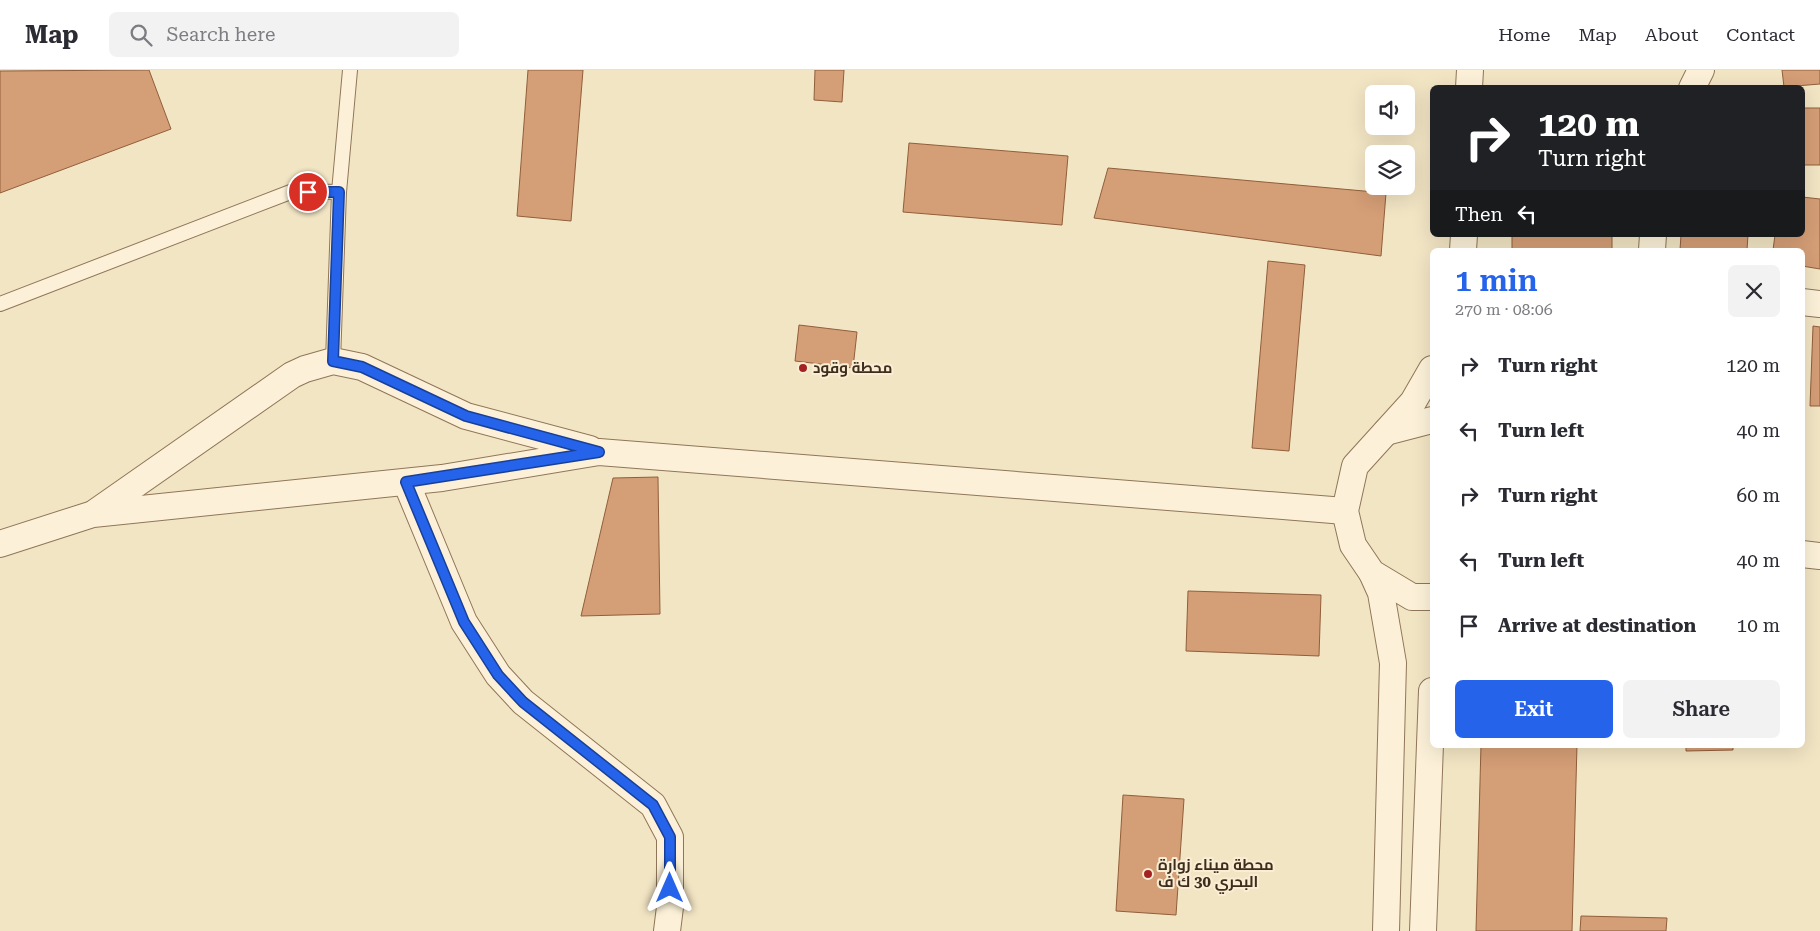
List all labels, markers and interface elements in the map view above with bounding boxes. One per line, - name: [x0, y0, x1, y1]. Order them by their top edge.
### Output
- search box: [109, 12, 459, 57]
- text: Map: [25, 21, 79, 49]
- icon: search: [127, 21, 155, 49]
- text: Search here: [167, 23, 275, 46]
- text: Home: [1498, 24, 1550, 45]
- text: Map: [1578, 24, 1617, 45]
- text: About: [1645, 24, 1698, 45]
- text: Contact: [1726, 24, 1795, 45]
- map controls: [1365, 85, 1415, 195]
- button: sound: [1365, 85, 1415, 135]
- text: 120 m: [1538, 104, 1639, 145]
- icon: right: [1455, 105, 1520, 170]
- button: layers: [1365, 145, 1415, 195]
- text: Turn right: [1538, 146, 1646, 171]
- pin: [287, 171, 329, 213]
- icon: arrive: [294, 178, 322, 206]
- icon: left: [1513, 200, 1541, 228]
- text: Then: [1455, 203, 1503, 226]
- text: 1 min: [1455, 263, 1538, 298]
- button: close: [1728, 265, 1780, 317]
- text: 270 m · 08:06: [1455, 300, 1553, 319]
- icon: right: [1455, 352, 1483, 380]
- text: Turn right: [1498, 354, 1598, 377]
- text: 120 m: [1726, 354, 1780, 377]
- place label: محطة وقود: [813, 359, 892, 377]
- marker: محطة وقود: [797, 362, 809, 374]
- icon: left: [1455, 417, 1483, 445]
- text: Turn left: [1498, 419, 1584, 442]
- text: 40 m: [1737, 419, 1780, 442]
- icon: right: [1455, 482, 1483, 510]
- text: Turn right: [1498, 484, 1598, 507]
- text: 60 m: [1737, 484, 1780, 507]
- icon: left: [1455, 547, 1483, 575]
- text: Turn left: [1498, 549, 1584, 572]
- text: 40 m: [1737, 549, 1780, 572]
- icon: arrive: [1455, 612, 1483, 640]
- text: Arrive at destination: [1498, 614, 1696, 637]
- text: 10 m: [1737, 614, 1780, 637]
- button: Exit: [1455, 680, 1613, 738]
- button: Share: [1623, 680, 1780, 738]
- place label: محطة ميناء زوارة البحري 30 ك ف: [1158, 856, 1274, 894]
- position arrow: [643, 861, 695, 913]
- marker: محطة ميناء زوارة البحري 30 ك ف: [1142, 868, 1154, 880]

